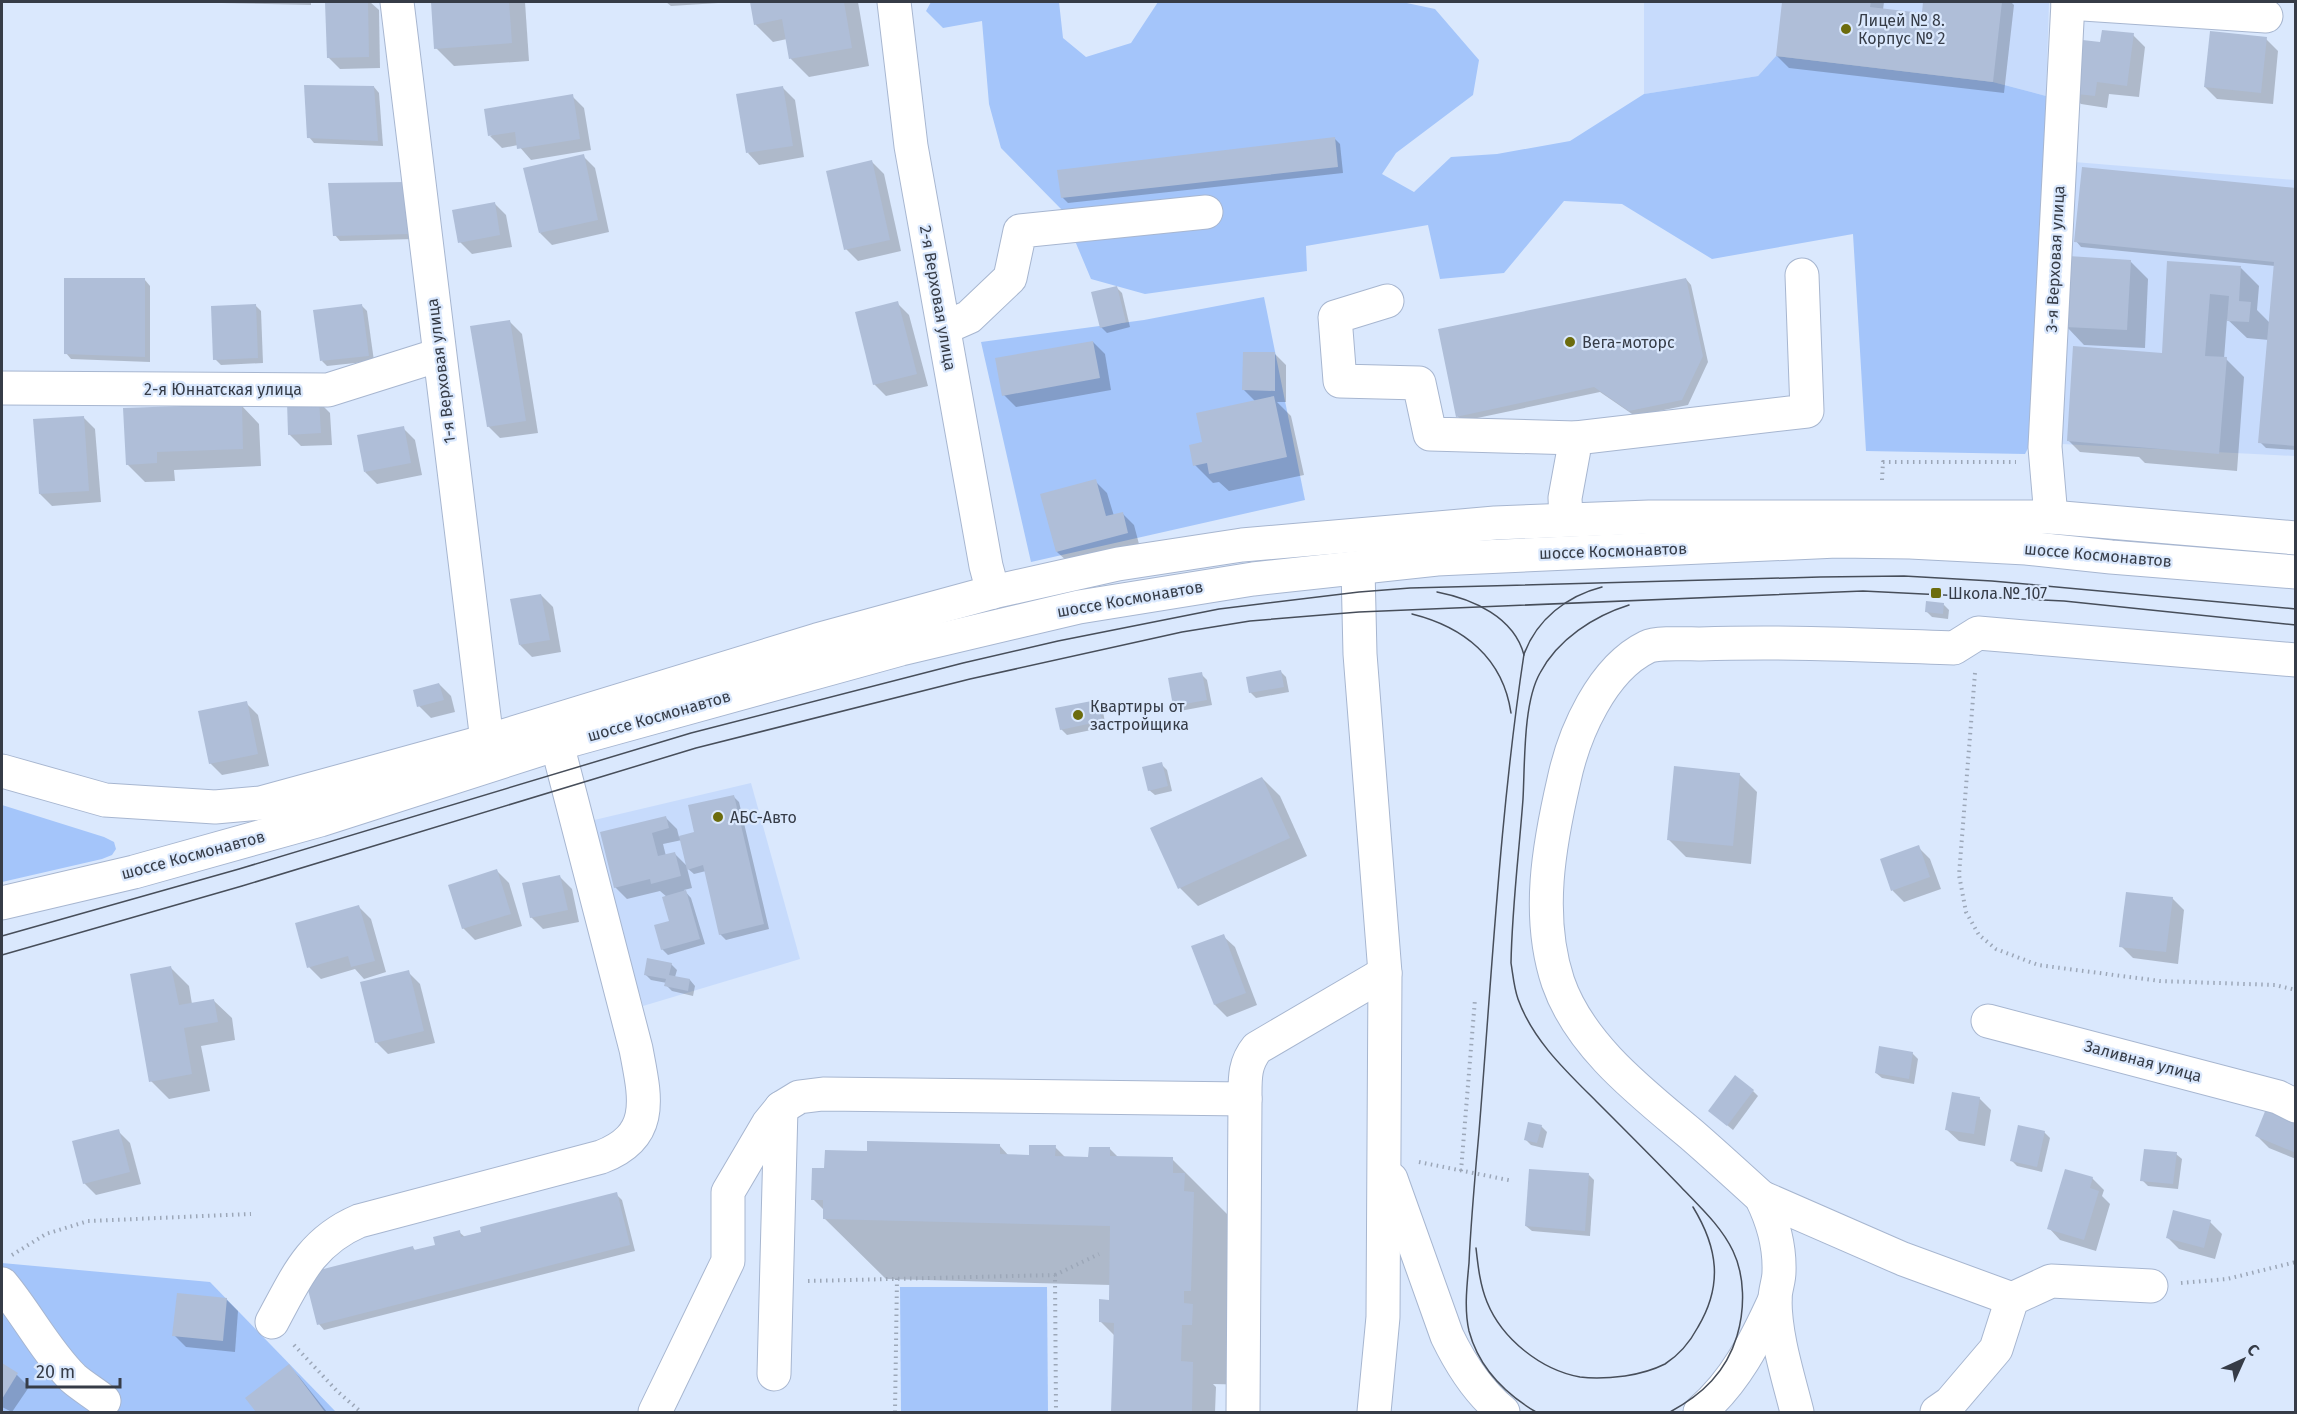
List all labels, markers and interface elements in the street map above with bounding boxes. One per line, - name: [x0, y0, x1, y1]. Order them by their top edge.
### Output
- place label: Лицей № 8. Корпус № 2: [1858, 11, 1945, 48]
- marker: Лицей № 8. Корпус № 2: [1839, 22, 1853, 36]
- street label: 3-я Верховая улица: [2042, 185, 2068, 333]
- street label: 2-я Верховая улица: [916, 224, 960, 372]
- street label: 1-я Верховая улица: [423, 297, 459, 445]
- place label: Вега-моторс: [1582, 333, 1675, 352]
- marker: Вега-моторс: [1563, 335, 1577, 349]
- street label: 2-я Юннатская улица: [144, 380, 302, 399]
- street label: шоссе Космонавтов: [1539, 539, 1687, 563]
- street label: шоссе Космонавтов: [2023, 539, 2173, 571]
- street label: шоссе Космонавтов: [1055, 577, 1205, 621]
- place label: Школа № 107: [1948, 584, 2047, 603]
- marker: Школа № 107: [1929, 586, 1943, 600]
- street label: шоссе Космонавтов: [585, 686, 733, 746]
- place label: Квартиры от застройщика: [1090, 697, 1189, 734]
- marker: Квартиры от застройщика: [1071, 708, 1085, 722]
- place label: АБС-Авто: [730, 808, 797, 827]
- marker: АБС-Авто: [711, 810, 725, 824]
- street label: шоссе Космонавтов: [119, 827, 267, 883]
- street label: Заливная улица: [2082, 1036, 2204, 1086]
- north arrow: [2213, 1330, 2273, 1390]
- text: С: [2243, 1340, 2264, 1360]
- scale bar: [27, 1351, 120, 1389]
- text: 20 m: [36, 1361, 75, 1383]

